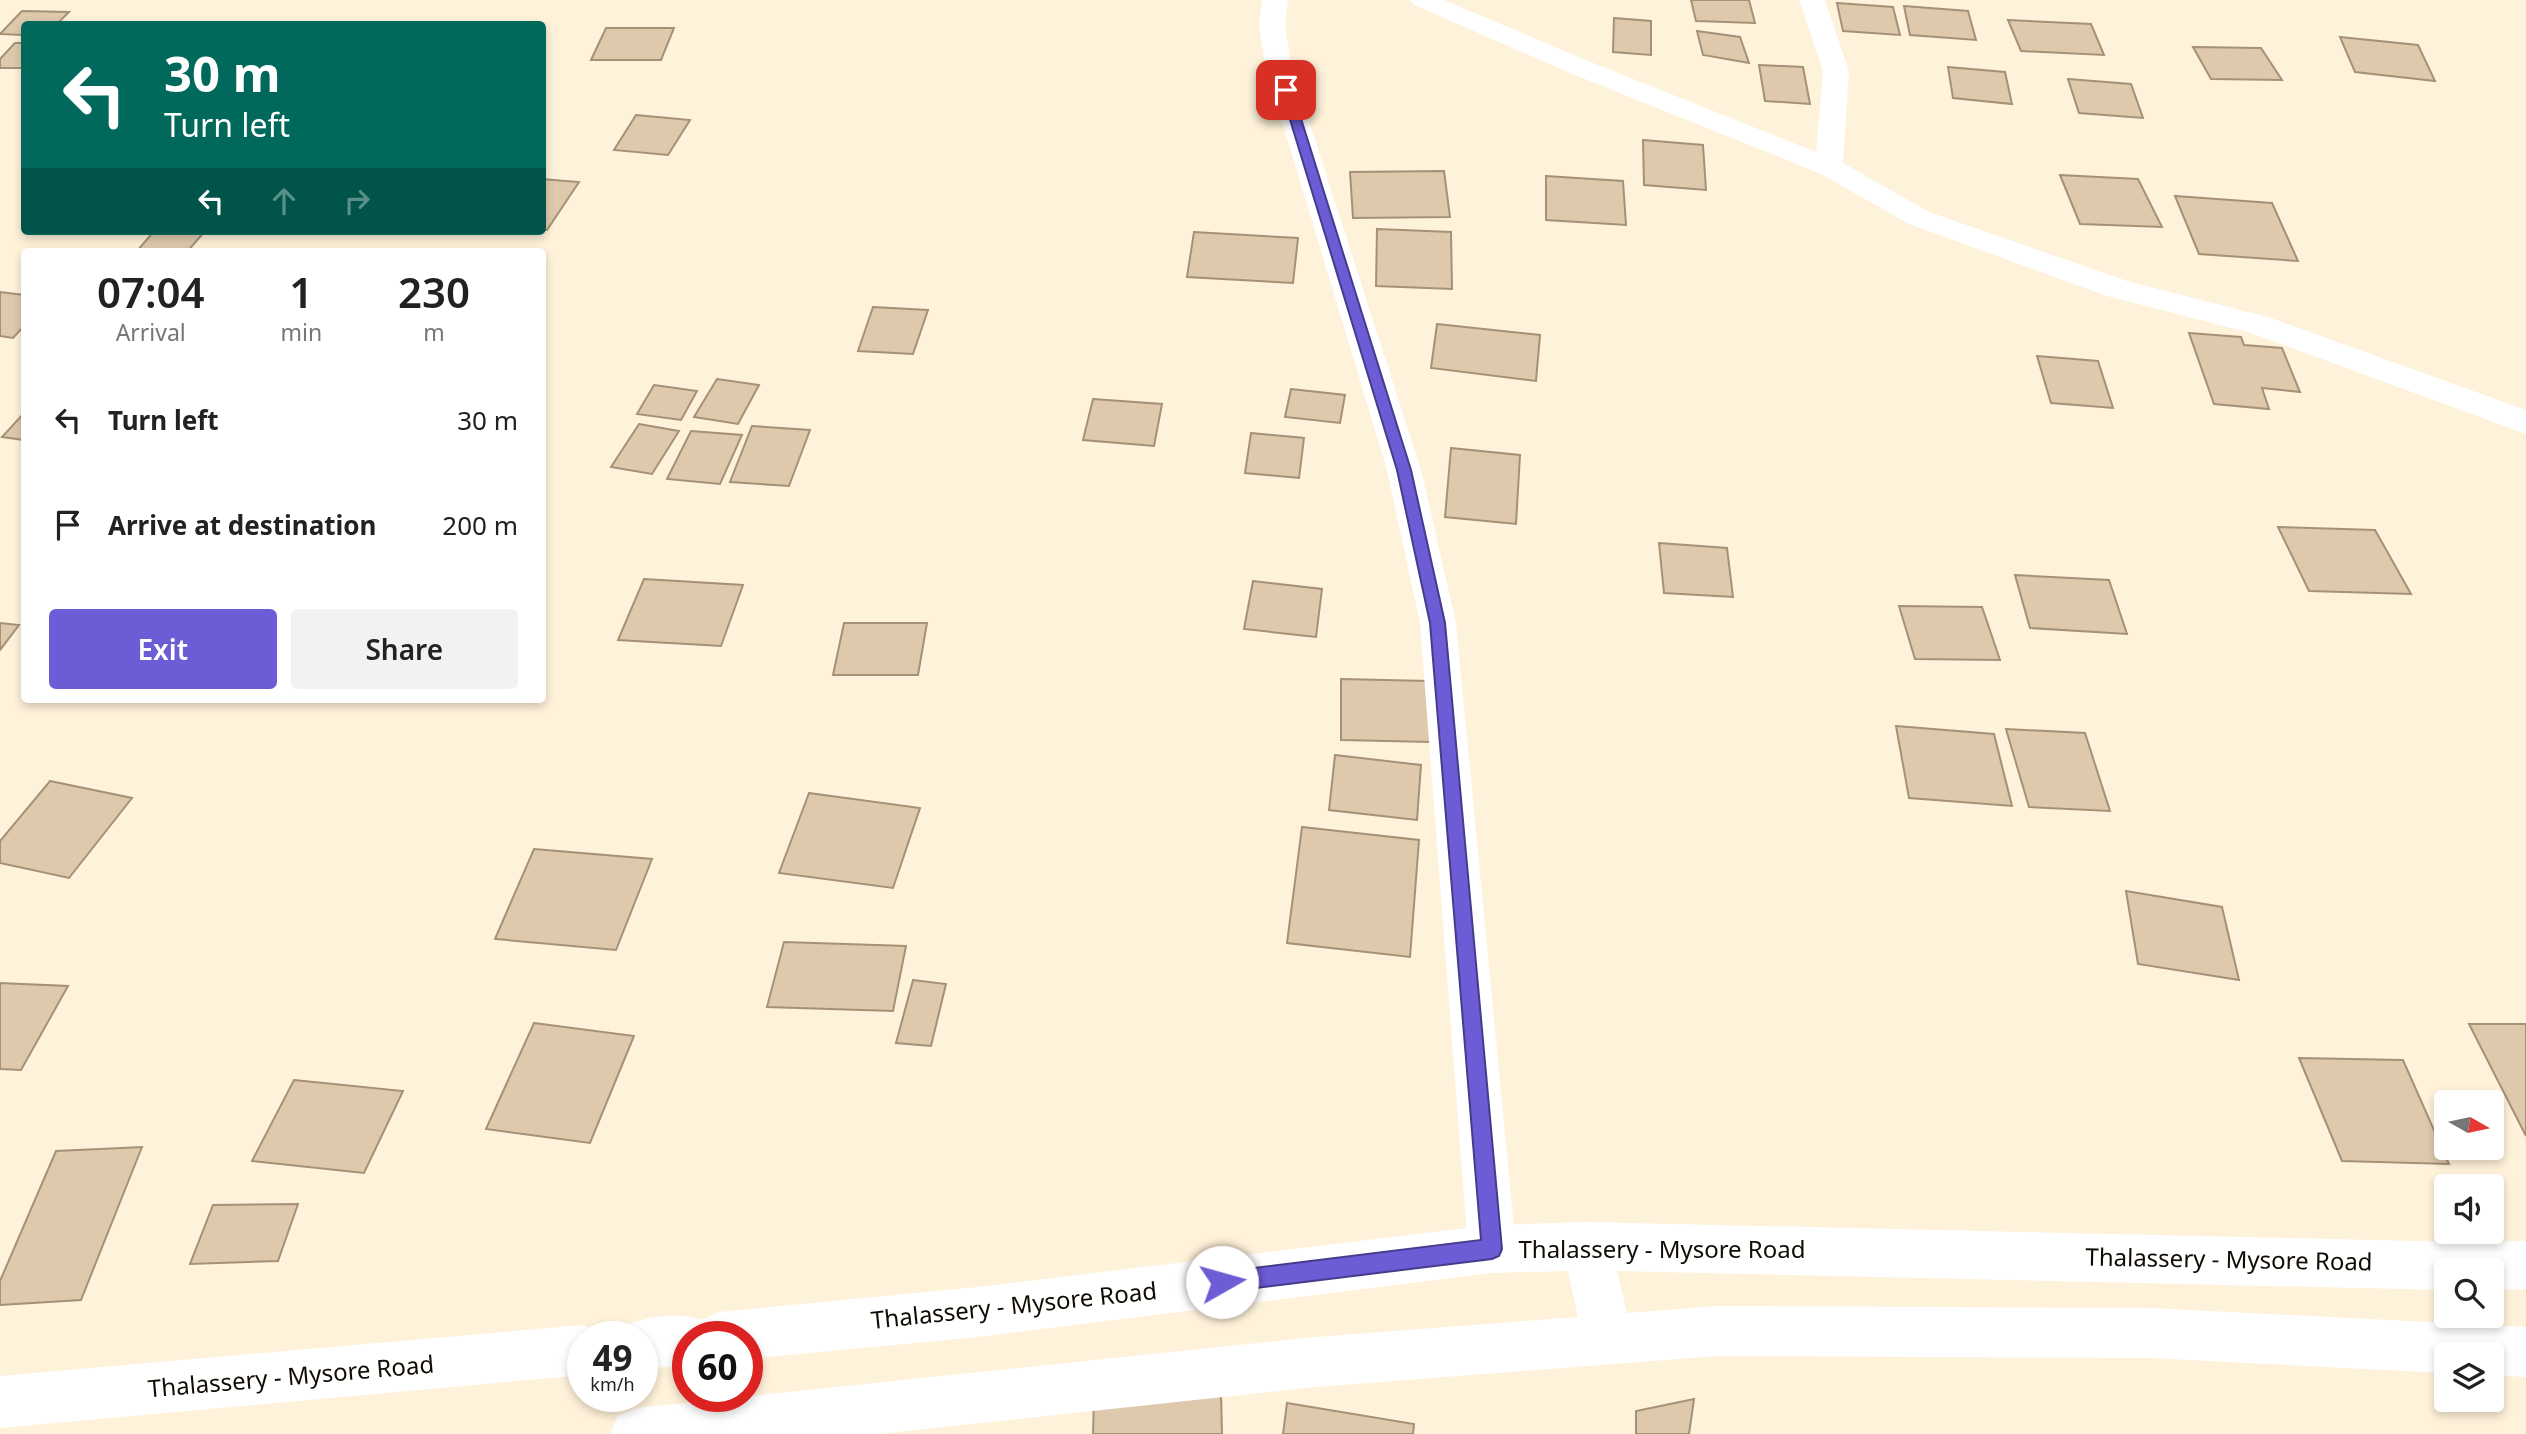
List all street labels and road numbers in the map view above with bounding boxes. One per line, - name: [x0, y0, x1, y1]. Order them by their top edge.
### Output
- street label: Thalassery - Mysore Road: [1518, 1232, 1806, 1265]
- street label: Thalassery - Mysore Road: [2085, 1239, 2373, 1278]
- street label: Thalassery - Mysore Road: [869, 1273, 1158, 1336]
- street label: Thalassery - Mysore Road: [146, 1347, 435, 1404]

